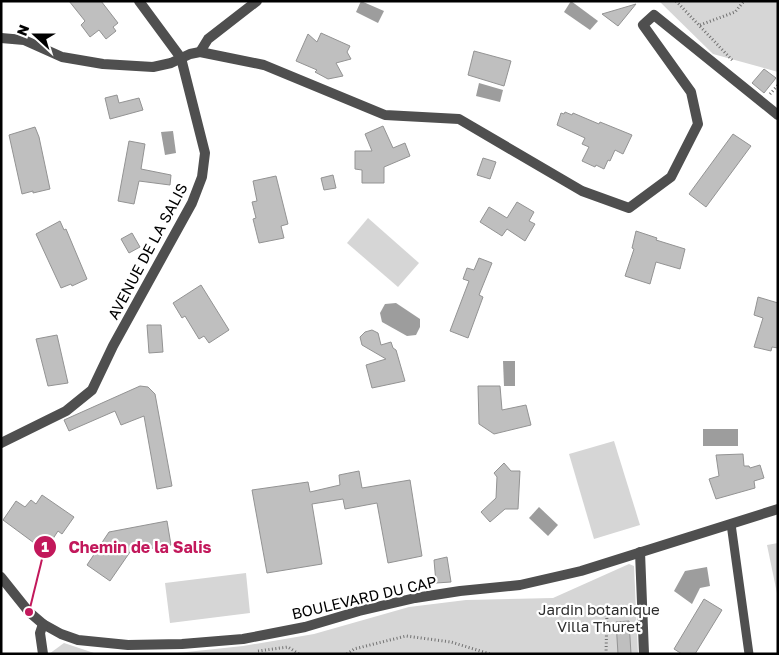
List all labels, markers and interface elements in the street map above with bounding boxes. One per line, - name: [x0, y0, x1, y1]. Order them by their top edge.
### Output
- north arrow: [10, 10, 60, 60]
- text: N: [13, 22, 32, 38]
- street label: AVENUE DE LA SALIS: [103, 180, 191, 322]
- callout: Chemin de la Salis: [33, 532, 221, 563]
- text: 1: [41, 537, 49, 555]
- text: Chemin de la Salis: [68, 537, 212, 557]
- street label: BOULEVARD DU CAP: [290, 572, 438, 622]
- park label: Jardin botanique Villa Thuret: [538, 600, 660, 635]

